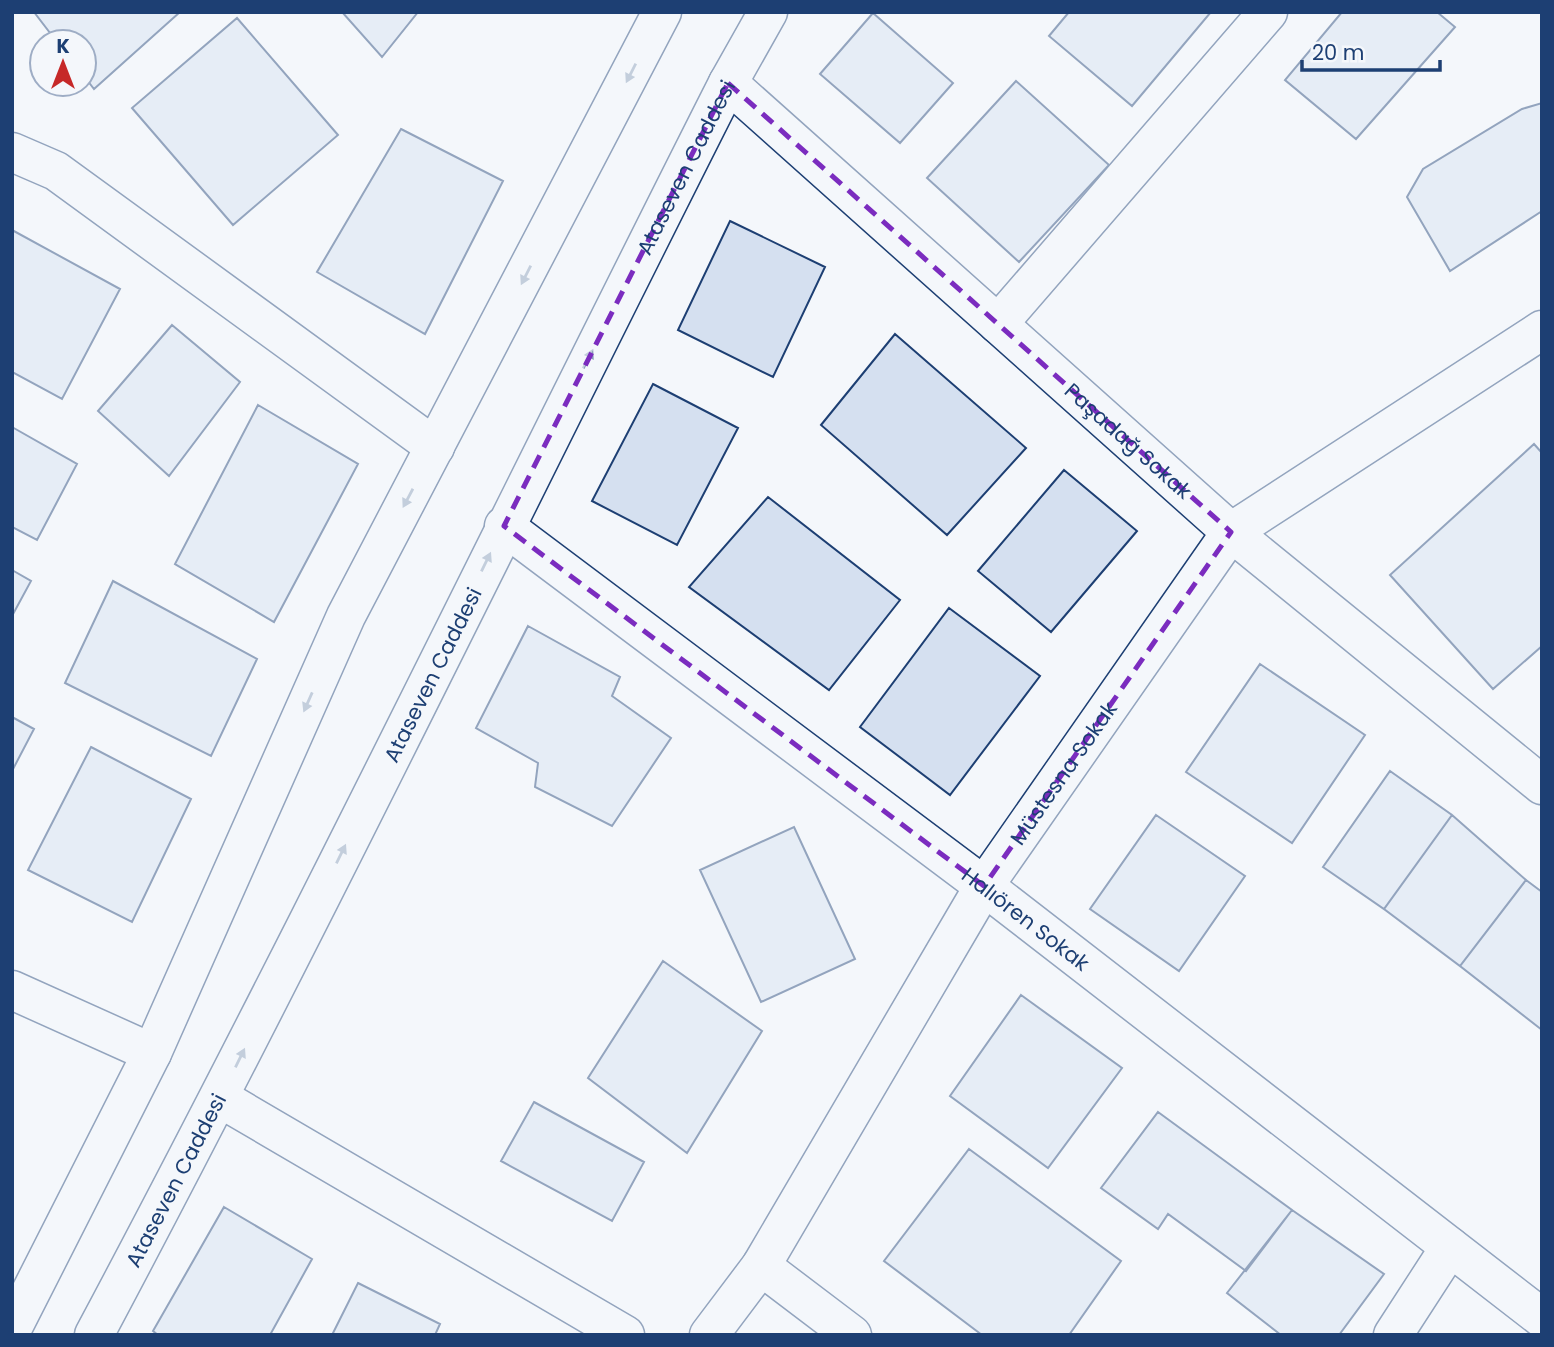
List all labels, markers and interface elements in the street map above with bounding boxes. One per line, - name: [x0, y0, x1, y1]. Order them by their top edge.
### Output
- north arrow: [28, 28, 98, 98]
- scale bar: [1302, 28, 1440, 72]
- text: K: [56, 33, 70, 60]
- text: 20 m: [1312, 38, 1365, 67]
- one-way arrow: [625, 63, 636, 83]
- street label: Ataseven Caddesi: [630, 75, 742, 260]
- one-way arrow: [520, 265, 531, 285]
- one-way arrow: [583, 349, 594, 369]
- street label: Paşadağ Sokak: [1059, 376, 1199, 505]
- one-way arrow: [402, 488, 414, 508]
- one-way arrow: [480, 552, 492, 572]
- street label: Ataseven Caddesi: [376, 582, 488, 767]
- one-way arrow: [302, 691, 313, 712]
- street label: Müstesna Sokak: [1003, 695, 1123, 850]
- one-way arrow: [336, 844, 347, 864]
- street label: Halıören Sokak: [956, 860, 1096, 977]
- one-way arrow: [235, 1048, 246, 1068]
- street label: Ataseven Caddesi: [118, 1088, 233, 1272]

